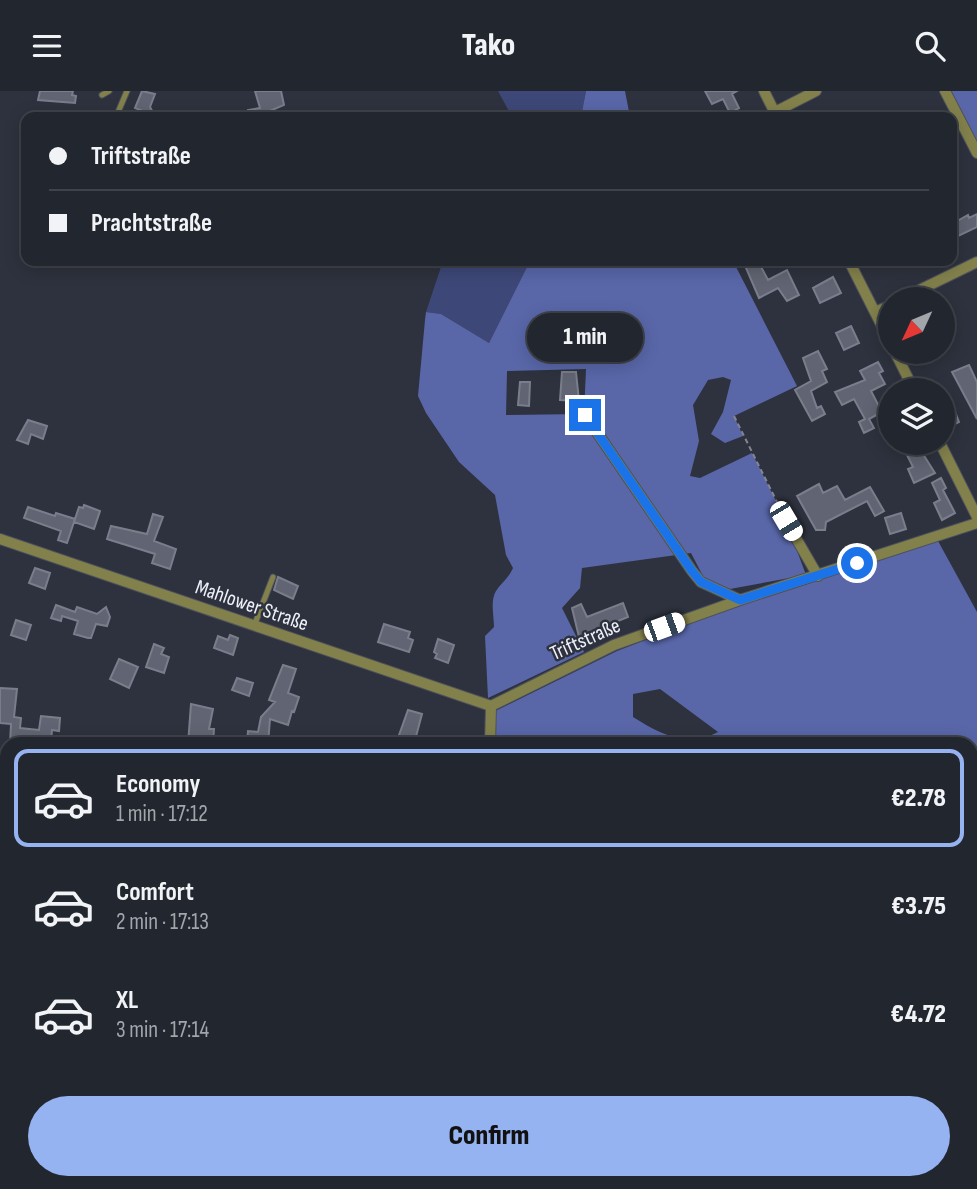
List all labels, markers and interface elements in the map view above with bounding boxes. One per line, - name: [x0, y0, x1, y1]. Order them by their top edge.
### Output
- text: Tako: [462, 26, 515, 65]
- icon: menu: [28, 27, 66, 65]
- icon: search: [911, 27, 949, 65]
- text: Triftstraße: [91, 141, 191, 172]
- text: Prachtstraße: [91, 208, 212, 239]
- north arrow: [878, 287, 956, 364]
- map controls: [878, 287, 955, 455]
- callout: 1 min: [527, 313, 643, 363]
- text: 1 min: [563, 323, 607, 351]
- button: layers: [878, 378, 955, 455]
- route end: [569, 399, 601, 431]
- car: [767, 498, 806, 544]
- route start: [841, 547, 873, 579]
- street label: Mahlower Straße: [192, 574, 312, 637]
- car: [641, 610, 688, 644]
- street label: Triftstraße: [546, 613, 624, 666]
- icon: car: [32, 767, 95, 830]
- text: Economy: [116, 769, 200, 800]
- text: €2.78: [891, 783, 946, 814]
- text: 1 min · 17:12: [116, 800, 208, 828]
- icon: car: [32, 875, 95, 938]
- text: Comfort: [116, 877, 194, 908]
- text: €3.75: [891, 891, 946, 922]
- text: 2 min · 17:13: [116, 908, 209, 936]
- icon: car: [32, 983, 95, 1046]
- text: XL: [116, 985, 138, 1016]
- text: €4.72: [891, 999, 946, 1030]
- text: 3 min · 17:14: [116, 1016, 209, 1044]
- button: Confirm: [28, 1096, 950, 1176]

